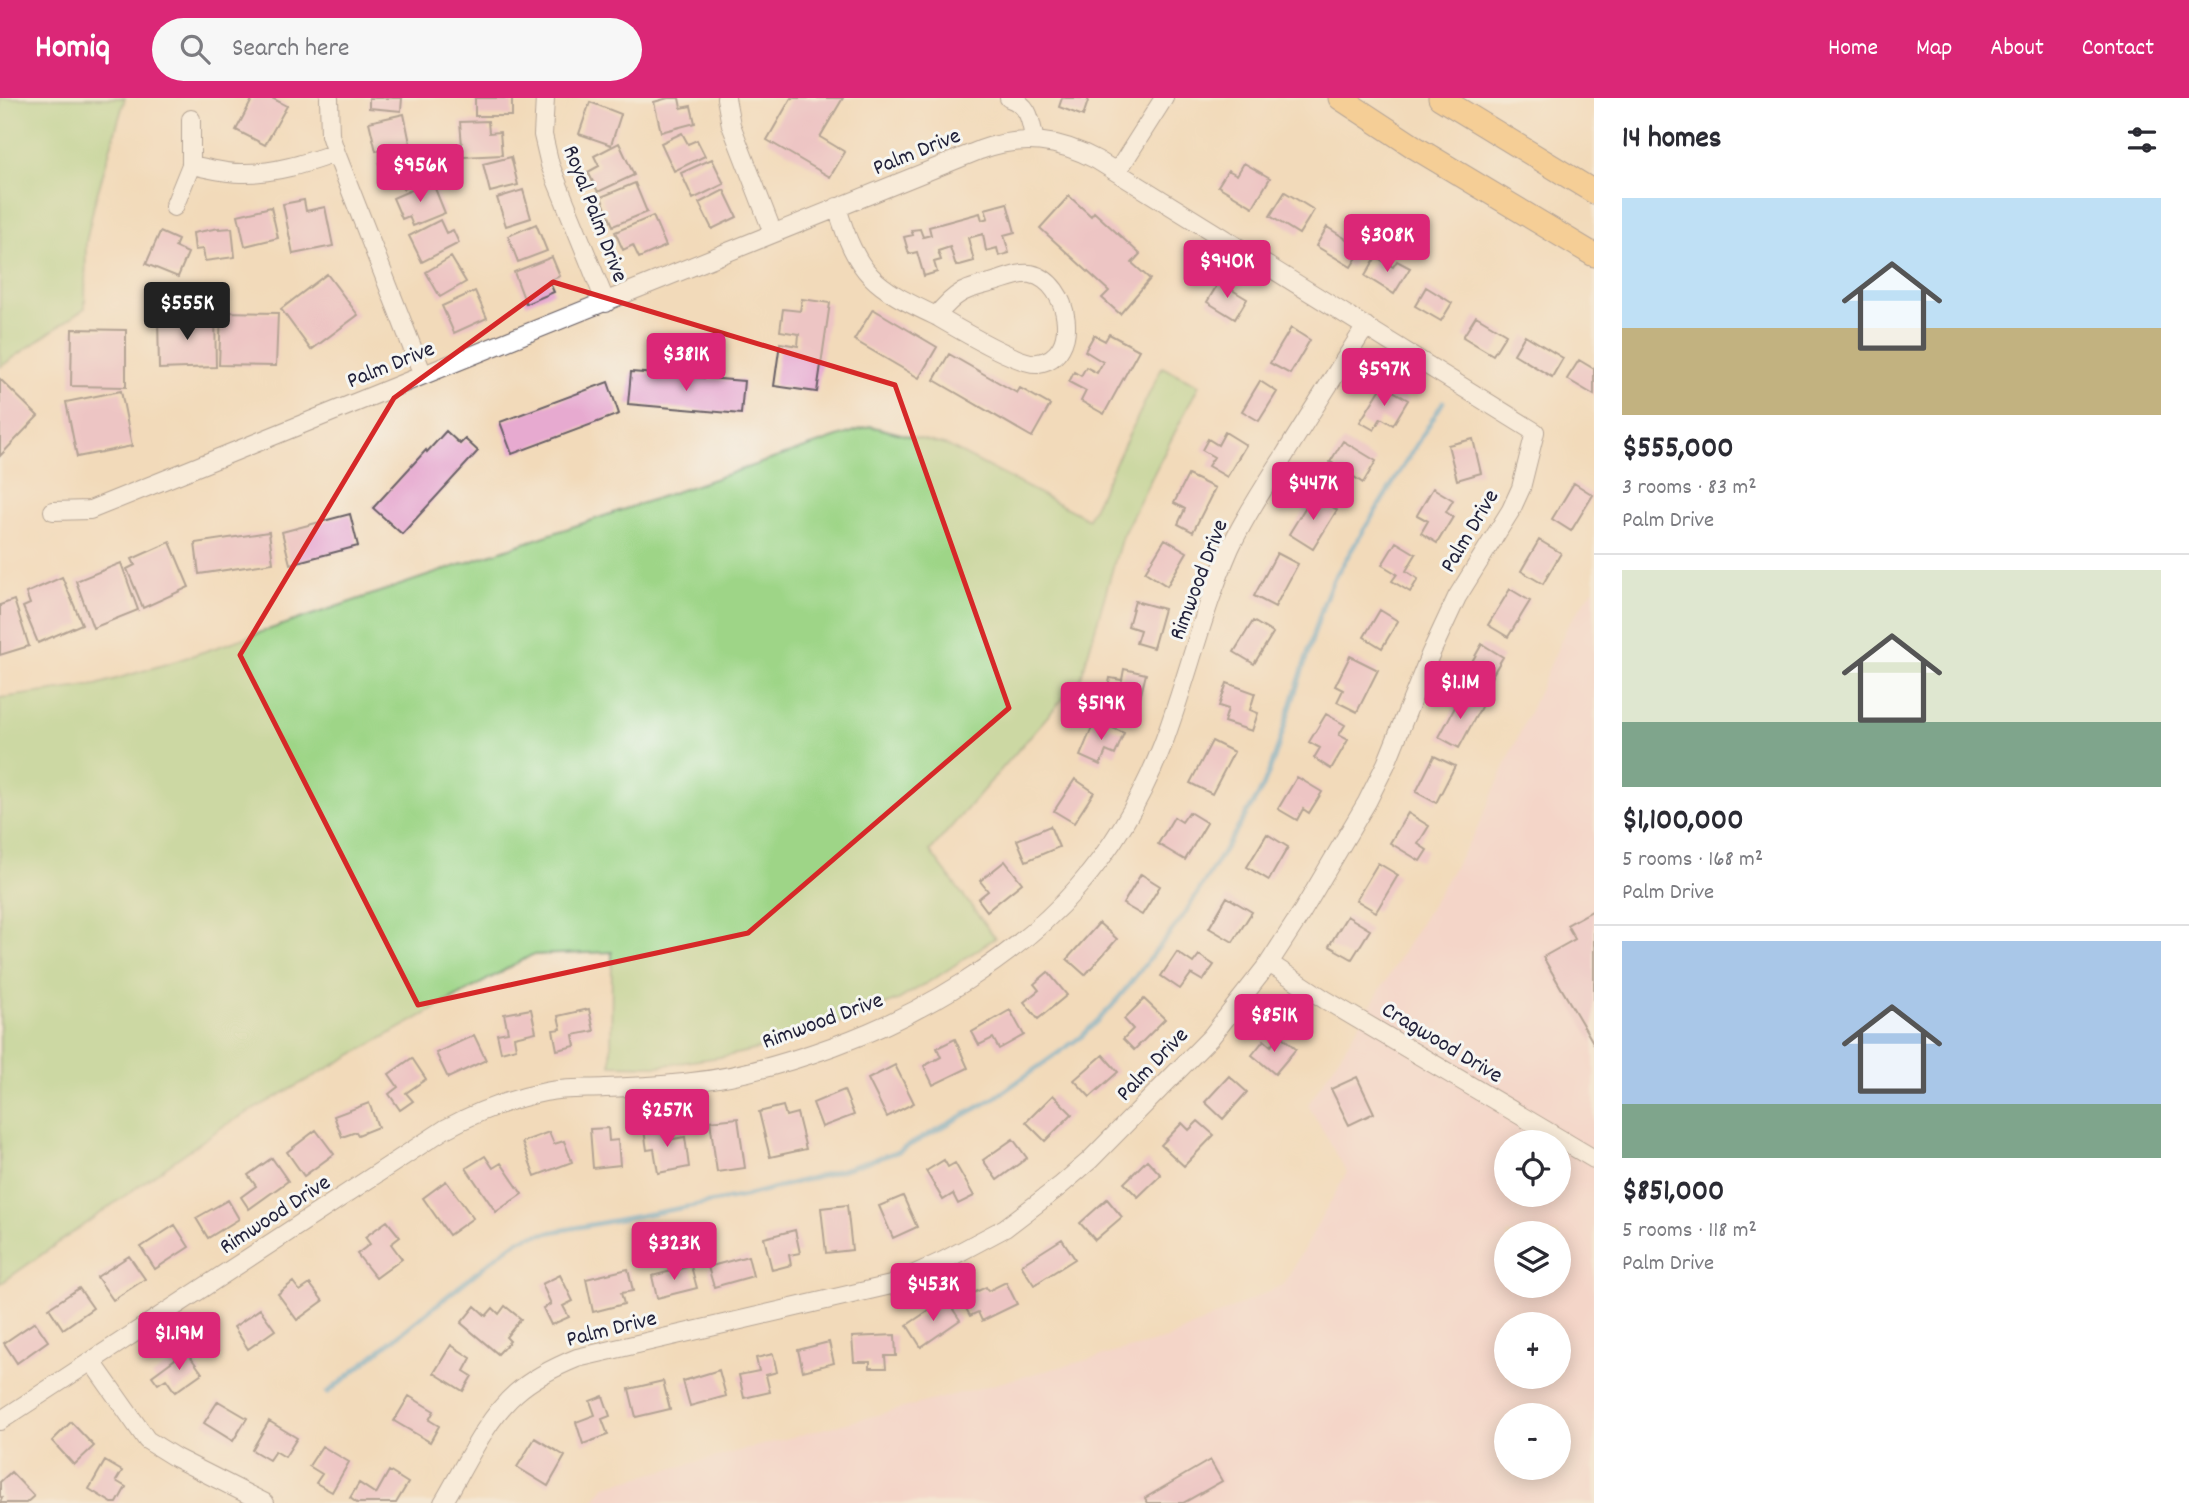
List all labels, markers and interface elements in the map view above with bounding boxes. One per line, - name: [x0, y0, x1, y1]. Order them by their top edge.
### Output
- search box: [152, 18, 642, 81]
- text: Homiq: [35, 26, 110, 73]
- icon: search: [176, 30, 214, 68]
- text: Search here: [232, 31, 349, 68]
- text: Home: [1828, 32, 1878, 66]
- text: Map: [1916, 32, 1952, 66]
- text: About: [1990, 32, 2044, 66]
- text: Contact: [2082, 32, 2154, 66]
- text: 14 homes: [1622, 119, 1721, 162]
- street label: Palm Drive: [868, 121, 966, 186]
- icon: filters: [2123, 121, 2161, 159]
- street label: Royal Palm Drive: [552, 141, 635, 288]
- pin: $956K: [371, 144, 469, 204]
- text: $956K: [393, 150, 447, 183]
- pin: $308K: [1338, 214, 1436, 274]
- text: $308K: [1360, 220, 1414, 253]
- pin: $940K: [1178, 240, 1276, 300]
- icon: home: [1829, 243, 1955, 369]
- text: $940K: [1200, 246, 1254, 279]
- pin: $555K: [138, 282, 236, 342]
- text: $555K: [160, 288, 214, 321]
- street label: Palm Drive: [342, 334, 440, 399]
- pin: $381K: [637, 334, 735, 393]
- text: $381K: [663, 339, 709, 372]
- pin: $597K: [1335, 348, 1433, 408]
- text: $597K: [1358, 354, 1410, 387]
- text: $555,000: [1622, 429, 1734, 472]
- pin: $447K: [1264, 462, 1362, 522]
- text: $447K: [1288, 468, 1338, 501]
- text: 3 rooms · 83 m²: [1622, 472, 1757, 505]
- street label: Palm Drive: [1433, 484, 1509, 580]
- text: Palm Drive: [1622, 505, 1714, 538]
- street label: Rimwood Drive: [1162, 515, 1238, 645]
- icon: home: [1829, 615, 1955, 741]
- pin: $1.1M: [1411, 662, 1509, 721]
- text: $1.1M: [1440, 667, 1480, 700]
- pin: $519K: [1052, 682, 1150, 742]
- text: $519K: [1077, 688, 1125, 721]
- text: $1,100,000: [1622, 801, 1744, 844]
- text: 5 rooms · 168 m²: [1622, 844, 1763, 877]
- text: Palm Drive: [1622, 877, 1714, 910]
- street label: Rimwood Drive: [758, 985, 888, 1059]
- icon: home: [1829, 986, 1955, 1112]
- pin: $851K: [1225, 995, 1323, 1054]
- street label: Cragwood Drive: [1374, 995, 1508, 1093]
- text: $851K: [1250, 1000, 1298, 1033]
- street label: Palm Drive: [1110, 1021, 1197, 1110]
- pin: $257K: [618, 1090, 716, 1149]
- text: $257K: [641, 1095, 693, 1128]
- map controls: [1494, 1130, 1571, 1480]
- button: locate: [1494, 1130, 1571, 1207]
- street label: Rimwood Drive: [214, 1168, 338, 1264]
- text: $851,000: [1622, 1172, 1724, 1215]
- text: 5 rooms · 118 m²: [1622, 1215, 1757, 1248]
- button: layers: [1494, 1221, 1571, 1298]
- pin: $323K: [625, 1222, 723, 1282]
- text: $323K: [648, 1228, 700, 1261]
- text: Palm Drive: [1622, 1248, 1714, 1281]
- pin: $453K: [884, 1264, 982, 1323]
- text: $453K: [907, 1269, 959, 1302]
- street label: Palm Drive: [563, 1303, 661, 1358]
- pin: $1.19M: [122, 1312, 236, 1372]
- button: +: [1494, 1312, 1571, 1389]
- text: $1.19M: [154, 1318, 204, 1351]
- button: −: [1494, 1403, 1571, 1480]

